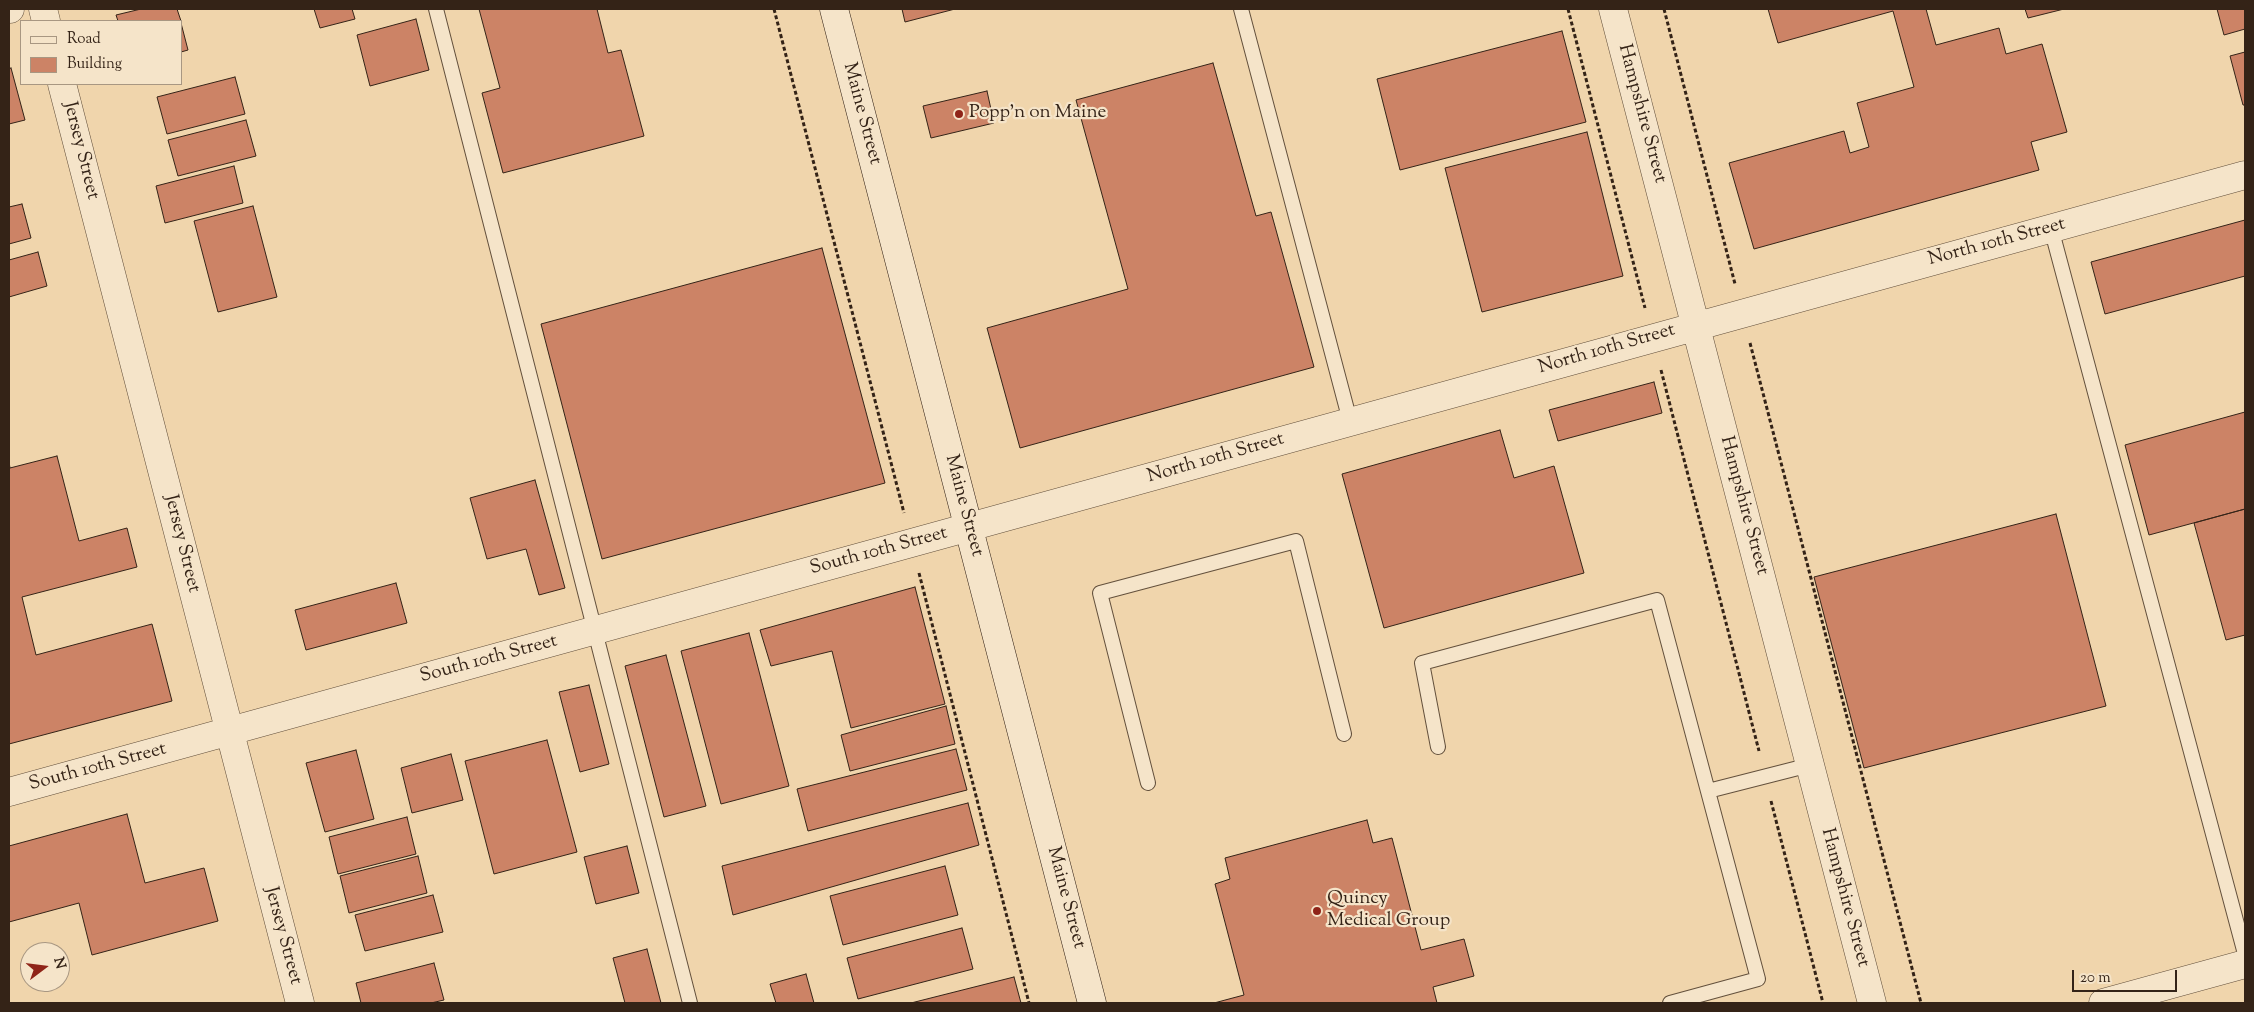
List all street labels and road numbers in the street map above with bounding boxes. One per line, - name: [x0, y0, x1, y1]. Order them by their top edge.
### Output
- street label: Hampshire Street: [1612, 42, 1670, 186]
- street label: Maine Street: [836, 61, 886, 167]
- street label: Jersey Street: [57, 100, 103, 202]
- street label: North 10th Street: [1926, 214, 2068, 272]
- street label: North 10th Street: [1536, 320, 1678, 380]
- street label: North 10th Street: [1145, 429, 1287, 489]
- street label: Hampshire Street: [1714, 434, 1772, 578]
- street label: Maine Street: [938, 453, 988, 559]
- street label: Jersey Street: [158, 493, 204, 595]
- street label: South 10th Street: [808, 523, 950, 581]
- street label: South 10th Street: [418, 631, 560, 689]
- street label: South 10th Street: [27, 739, 169, 797]
- street label: Hampshire Street: [1815, 826, 1873, 970]
- street label: Maine Street: [1040, 845, 1090, 951]
- street label: Jersey Street: [258, 885, 306, 987]

